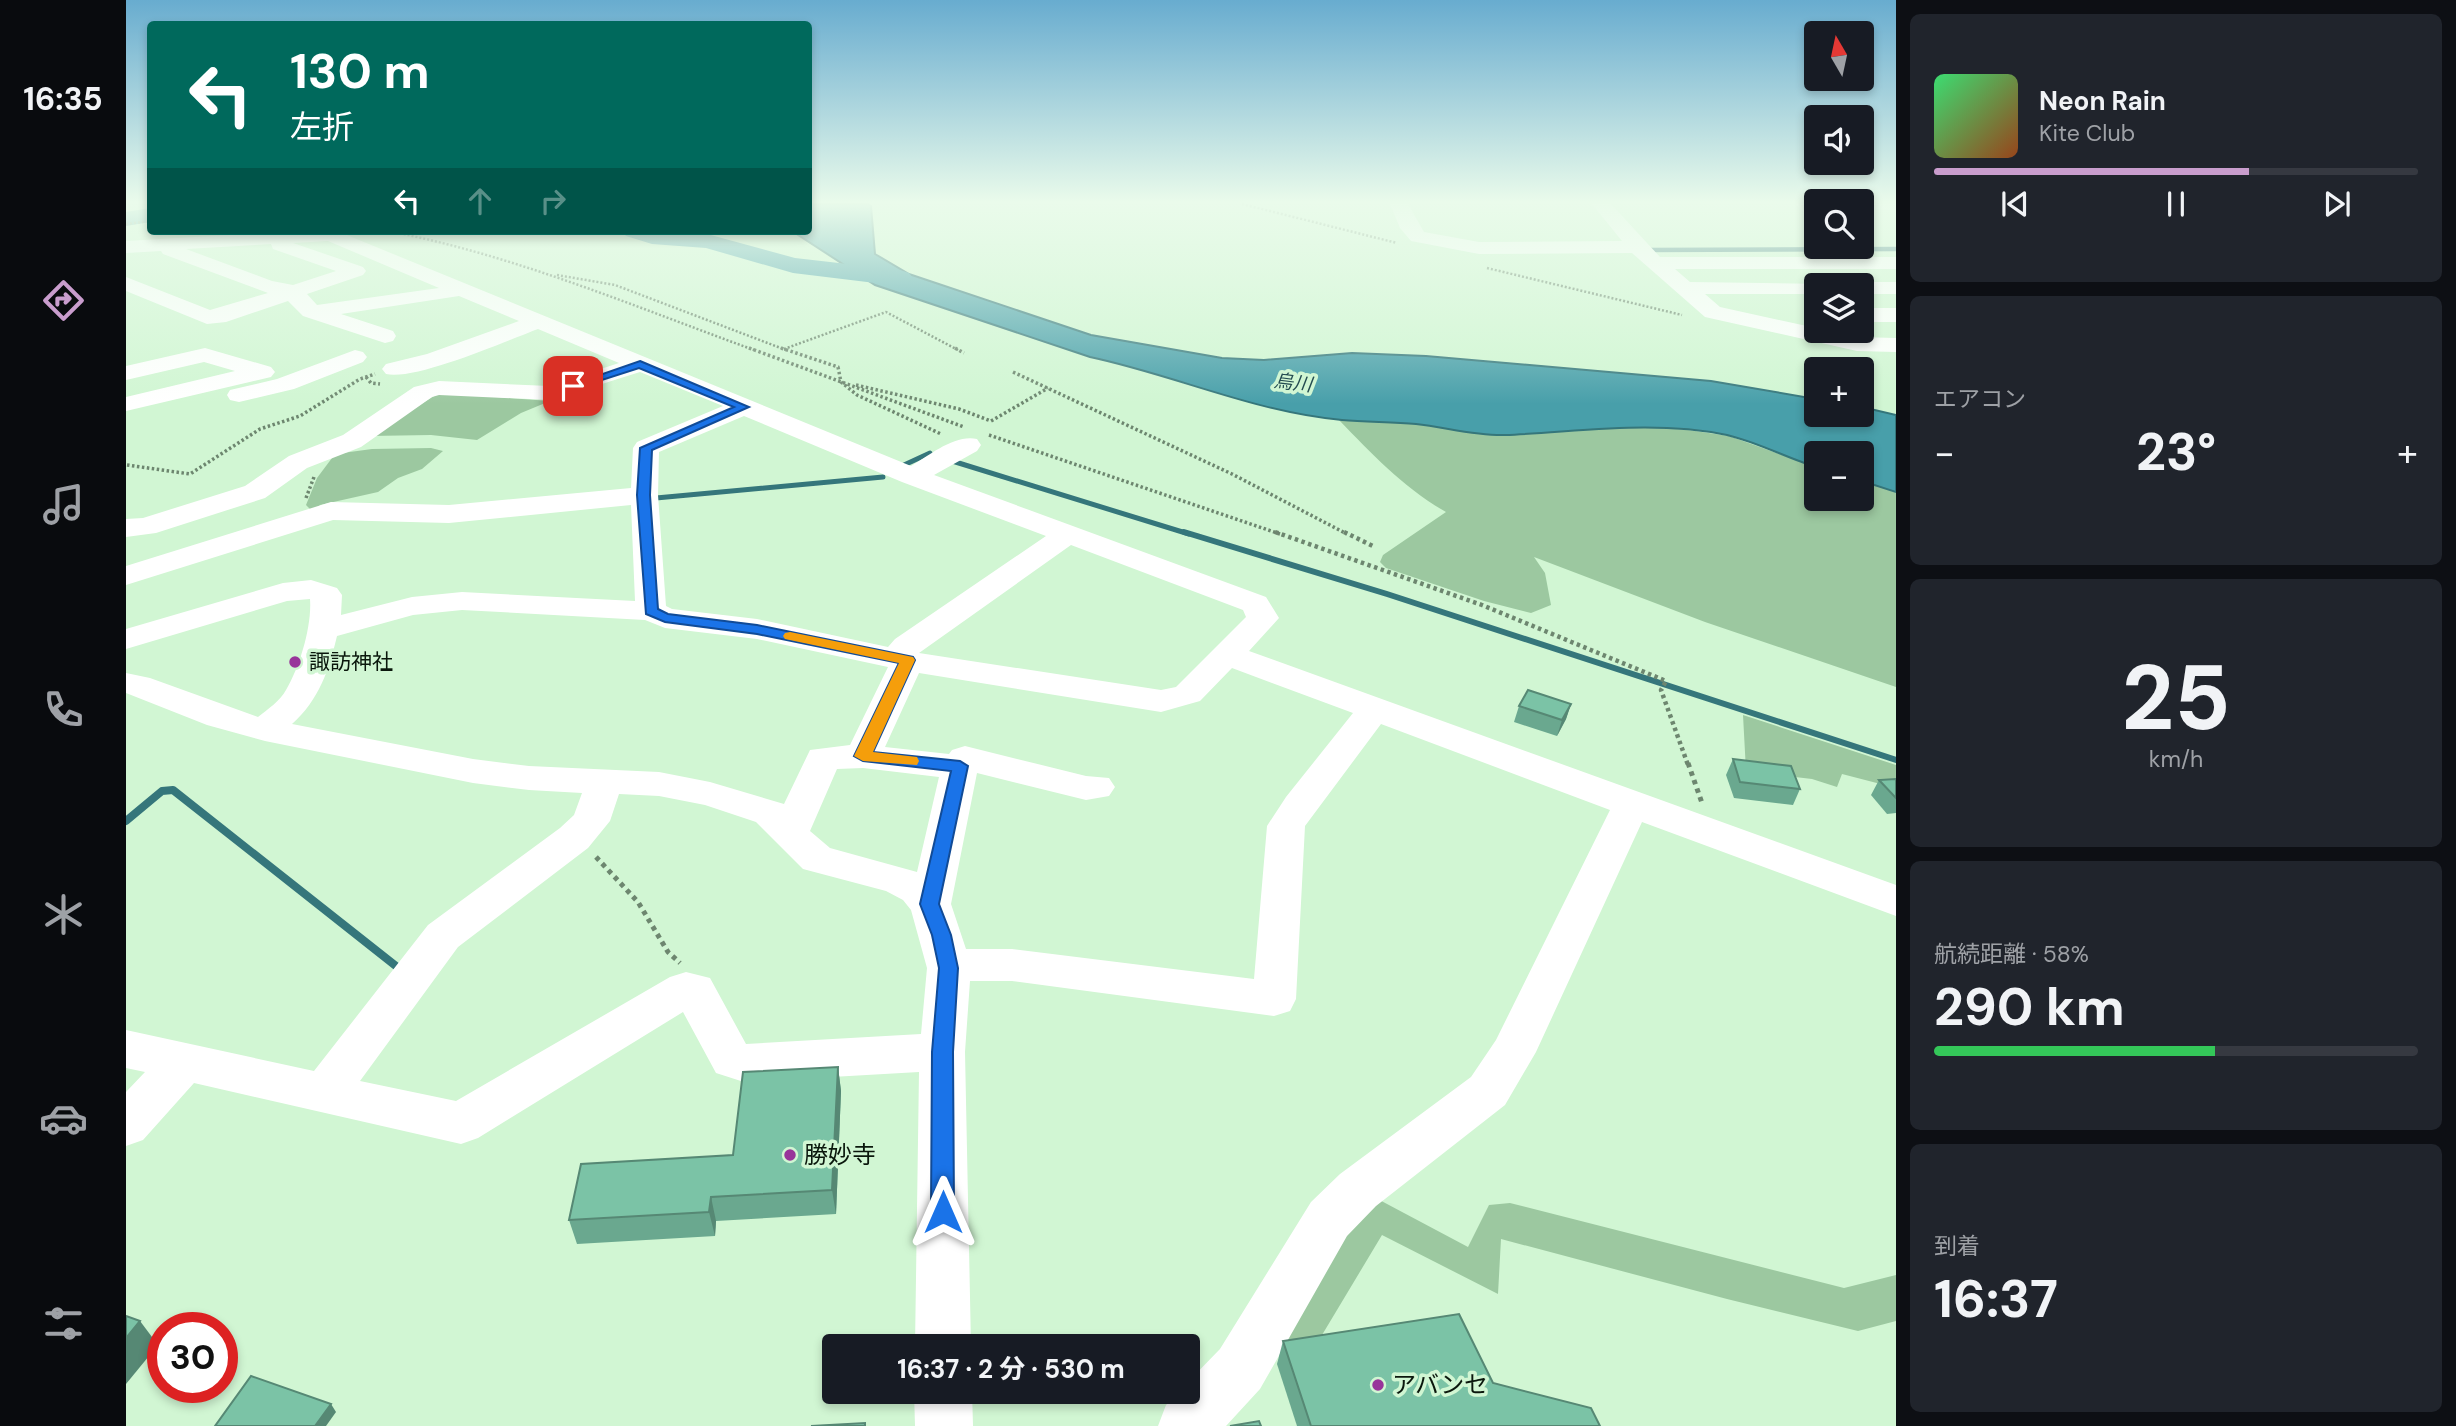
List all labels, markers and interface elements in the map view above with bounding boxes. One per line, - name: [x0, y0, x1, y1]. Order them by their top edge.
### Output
- north arrow: [1804, 21, 1874, 91]
- map controls: [1804, 21, 1874, 511]
- text: 130 m: [290, 39, 430, 103]
- icon: left: [175, 49, 266, 140]
- text: 16:35: [23, 78, 103, 120]
- text: Neon Rain: [2039, 84, 2166, 118]
- button: sound: [1804, 105, 1874, 175]
- text: 左折: [290, 106, 354, 148]
- text: Kite Club: [2039, 118, 2135, 148]
- icon: left: [388, 182, 426, 220]
- icon: ahead: [461, 182, 499, 220]
- icon: right: [534, 182, 572, 220]
- icon: previous: [1996, 185, 2034, 223]
- icon: pause: [2157, 185, 2195, 223]
- icon: next: [2318, 185, 2356, 223]
- button: search: [1804, 189, 1874, 259]
- button: layers: [1804, 273, 1874, 343]
- icon: directions: [39, 276, 88, 325]
- pin: [543, 356, 603, 416]
- button: +: [1804, 357, 1874, 427]
- icon: arrive: [554, 367, 592, 405]
- water label: 烏川: [1273, 368, 1315, 397]
- text: エアコン: [1934, 384, 2026, 414]
- text: 23°: [2136, 418, 2216, 486]
- text: −: [1934, 428, 1955, 478]
- text: +: [2397, 428, 2418, 478]
- button: −: [1804, 441, 1874, 511]
- icon: music: [39, 480, 88, 529]
- text: 25: [2121, 639, 2231, 757]
- place label: 諏訪神社: [309, 648, 393, 676]
- marker: 諏訪神社: [287, 654, 303, 670]
- icon: phone: [39, 685, 88, 734]
- text: km/h: [2149, 744, 2203, 774]
- icon: climate: [39, 890, 88, 939]
- text: 航続距離 · 58%: [1934, 939, 2089, 969]
- text: 290 km: [1934, 973, 2125, 1041]
- icon: car: [39, 1094, 88, 1143]
- place label: 勝妙寺: [804, 1139, 876, 1170]
- marker: 勝妙寺: [782, 1147, 798, 1163]
- position arrow: [906, 1175, 980, 1249]
- text: 到着: [1934, 1231, 1980, 1261]
- text: 16:37: [1934, 1265, 2058, 1333]
- icon: filters: [39, 1299, 88, 1348]
- speed limit sign: 30: [147, 1312, 238, 1403]
- text: 16:37 · 2 分 · 530 m: [897, 1352, 1125, 1386]
- place label: アバンセ: [1392, 1369, 1488, 1400]
- marker: アバンセ: [1370, 1377, 1386, 1393]

